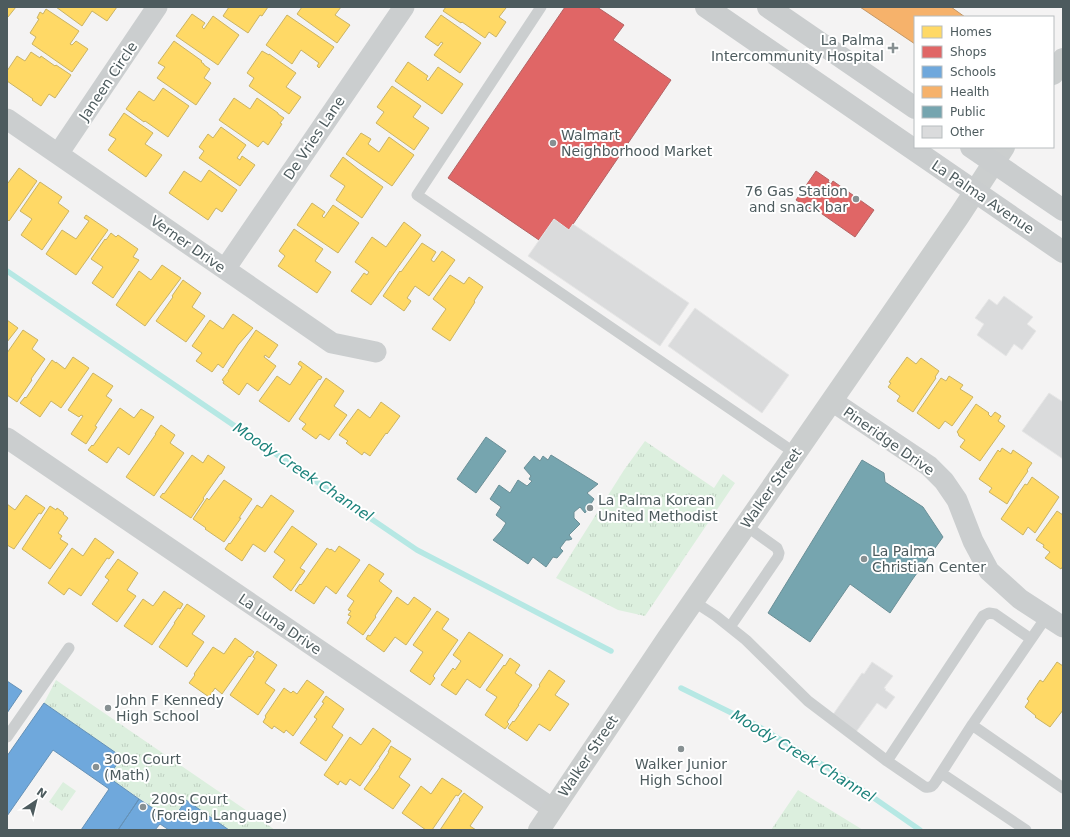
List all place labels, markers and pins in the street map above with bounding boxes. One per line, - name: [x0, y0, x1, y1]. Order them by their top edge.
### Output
- place label: La Palma Intercommunity Hospital: [711, 32, 884, 64]
- marker: La Palma Intercommunity Hospital: [887, 42, 899, 54]
- place label: Walmart Neighborhood Market: [561, 127, 713, 159]
- marker: Walmart Neighborhood Market: [548, 138, 558, 148]
- place label: 76 Gas Station and snack bar: [745, 183, 848, 215]
- marker: 76 Gas Station and snack bar: [851, 194, 861, 204]
- place label: La Palma Korean United Methodist: [598, 492, 718, 524]
- marker: La Palma Korean United Methodist: [585, 503, 595, 513]
- place label: La Palma Christian Center: [872, 543, 986, 575]
- marker: La Palma Christian Center: [859, 554, 869, 564]
- place label: John F Kennedy High School: [115, 692, 224, 724]
- marker: John F Kennedy High School: [103, 703, 113, 713]
- marker: Walker Junior High School: [676, 744, 686, 754]
- place label: 300s Court (Math): [104, 751, 181, 783]
- place label: Walker Junior High School: [635, 756, 727, 788]
- marker: 300s Court (Math): [91, 762, 101, 772]
- place label: 200s Court (Foreign Language): [151, 791, 287, 823]
- marker: 200s Court (Foreign Language): [138, 802, 148, 812]

